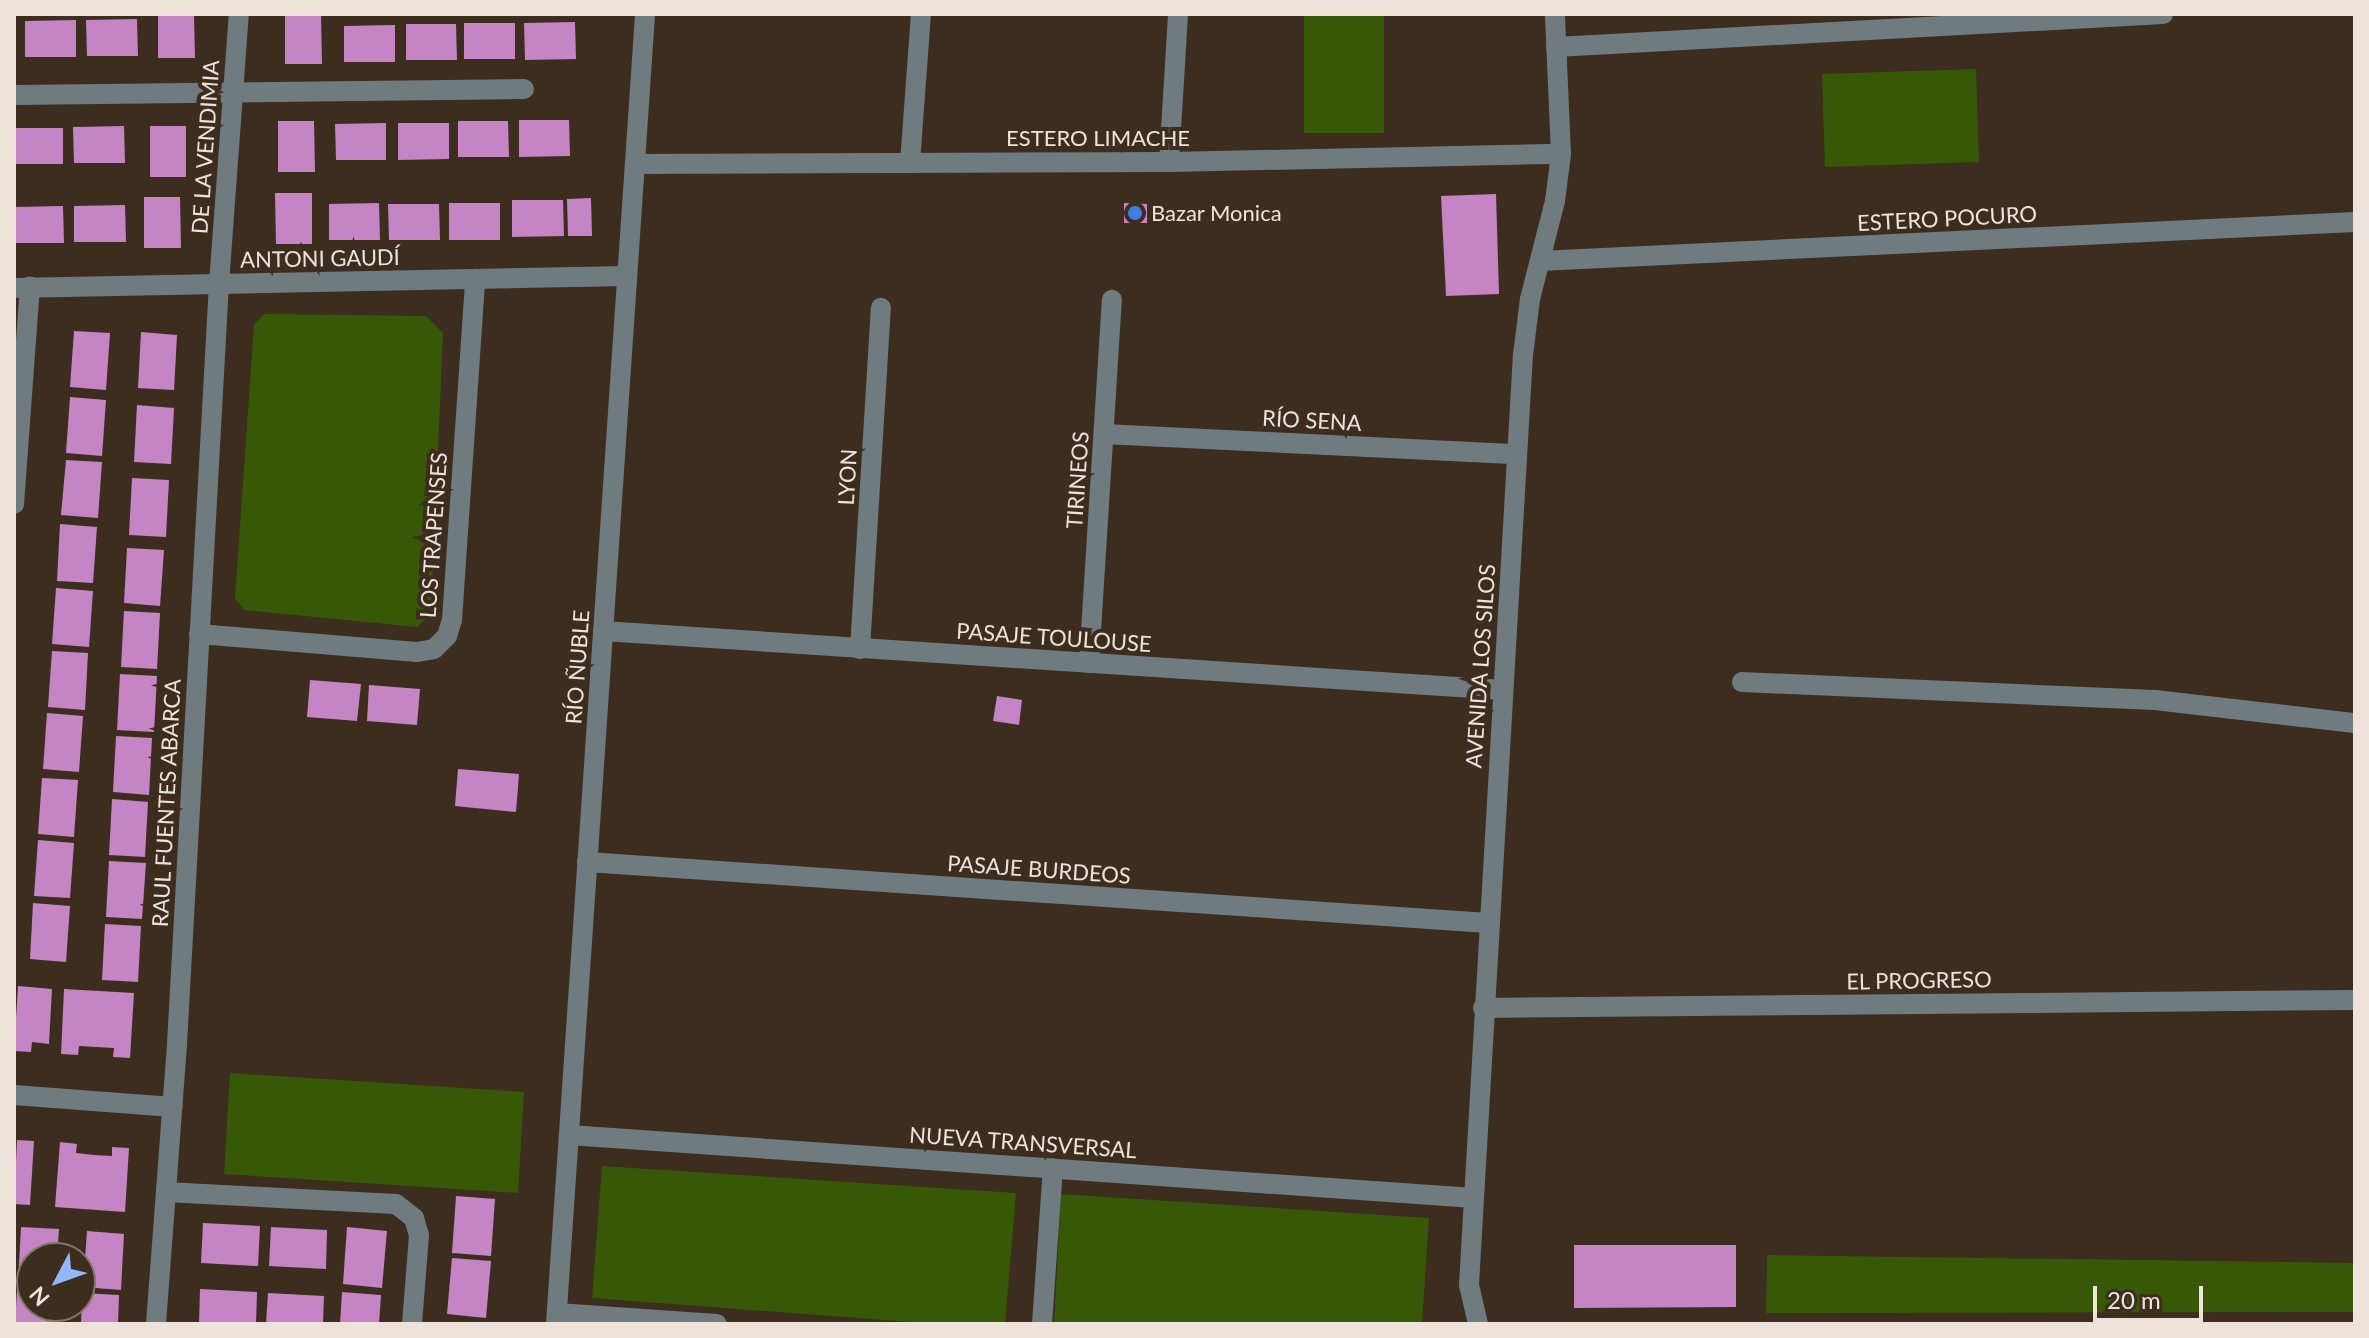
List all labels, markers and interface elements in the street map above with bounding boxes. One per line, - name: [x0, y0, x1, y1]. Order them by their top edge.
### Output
- street label: DE LA VENDIMIA: [186, 58, 224, 236]
- street label: ESTERO LIMACHE: [1006, 125, 1190, 151]
- place label: Bazar Monica: [1151, 200, 1282, 226]
- street label: ESTERO POCURO: [1856, 200, 2038, 236]
- marker: Bazar Monica: [1126, 204, 1144, 222]
- street label: ANTONI GAUDÍ: [240, 243, 400, 273]
- street label: RÍO SENA: [1262, 404, 1362, 436]
- street label: TIRINEOS: [1060, 430, 1094, 530]
- street label: LYON: [832, 448, 862, 506]
- street label: LOS TRAPENSES: [414, 451, 452, 619]
- street label: AVENIDA LOS SILOS: [1460, 563, 1500, 769]
- street label: RÍO ÑUBLE: [560, 609, 594, 725]
- street label: PASAJE TOULOUSE: [955, 617, 1153, 657]
- street label: RAUL FUENTES ABARCA: [146, 678, 186, 928]
- street label: PASAJE BURDEOS: [946, 849, 1132, 889]
- street label: EL PROGRESO: [1846, 966, 1992, 994]
- street label: NUEVA TRANSVERSAL: [908, 1121, 1138, 1163]
- north arrow: [16, 1242, 96, 1322]
- scale bar: [2097, 1270, 2207, 1320]
- text: N: [23, 1282, 55, 1312]
- text: 20 m: [2107, 1285, 2161, 1314]

